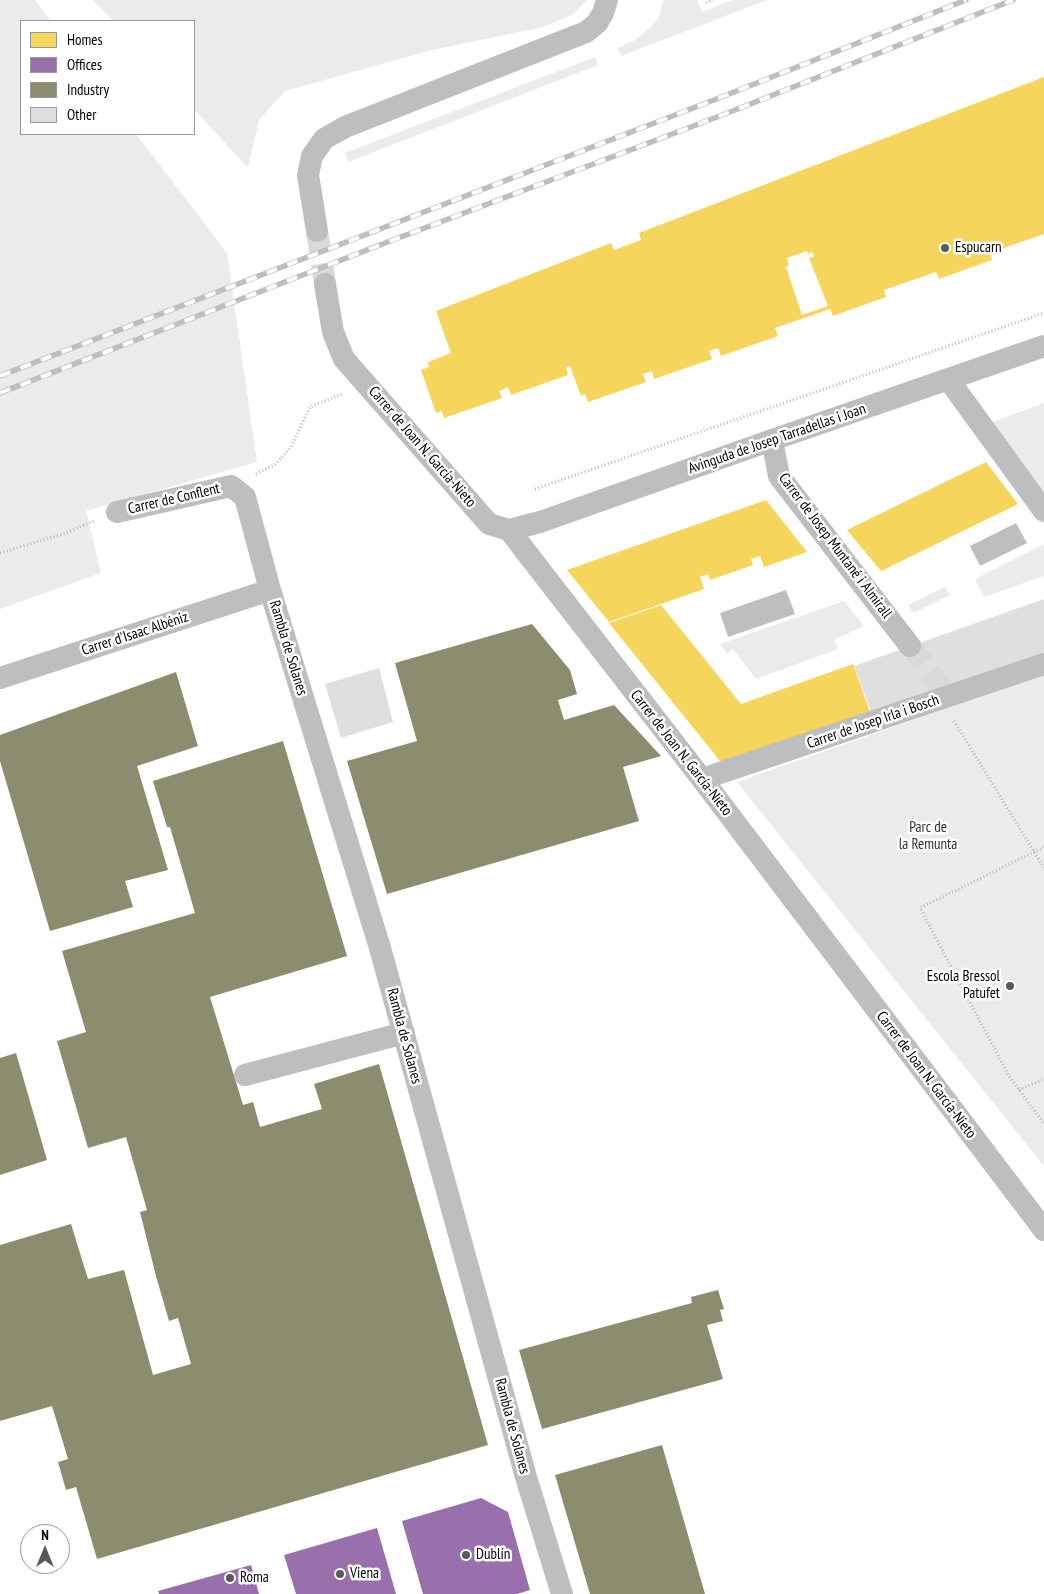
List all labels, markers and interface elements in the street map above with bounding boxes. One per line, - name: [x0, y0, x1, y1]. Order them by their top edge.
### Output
- legend: [20, 20, 195, 135]
- text: Homes: [67, 30, 103, 49]
- text: Offices: [67, 55, 102, 74]
- text: Industry: [67, 80, 109, 99]
- text: Other: [67, 105, 96, 124]
- place label: Espucarn: [955, 239, 1002, 257]
- marker: Espucarn: [939, 242, 951, 254]
- street label: Carrer de Joan N. García-Nieto: [365, 383, 479, 511]
- street label: Avinguda de Josep Tarradellas i Joan: [686, 400, 868, 478]
- street label: Carrer de Josep Muntané i Almirall: [774, 470, 896, 622]
- street label: Carrer de Conflent: [126, 480, 222, 518]
- street label: Rambla de Solanes: [265, 598, 311, 698]
- street label: Carrer d'Isaac Albéniz: [79, 608, 191, 660]
- street label: Carrer de Joan N. García-Nieto: [626, 687, 736, 819]
- street label: Carrer de Josep Irla i Bosch: [805, 691, 941, 753]
- park label: Parc de la Remunta: [899, 819, 957, 854]
- place label: Escola Bressol Patufet: [927, 968, 1000, 1003]
- marker: Escola Bressol Patufet: [1004, 980, 1016, 992]
- street label: Rambla de Solanes: [383, 986, 425, 1086]
- street label: Carrer de Joan N. García-Nieto: [872, 1008, 980, 1142]
- street label: Rambla de Solanes: [491, 1376, 533, 1476]
- north arrow: [20, 1524, 70, 1574]
- text: N: [41, 1526, 49, 1544]
- place label: Dublín: [476, 1546, 510, 1564]
- marker: Dublín: [460, 1549, 472, 1561]
- place label: Viena: [350, 1565, 379, 1583]
- marker: Viena: [334, 1568, 346, 1580]
- place label: Roma: [240, 1569, 269, 1587]
- marker: Roma: [224, 1572, 236, 1584]

